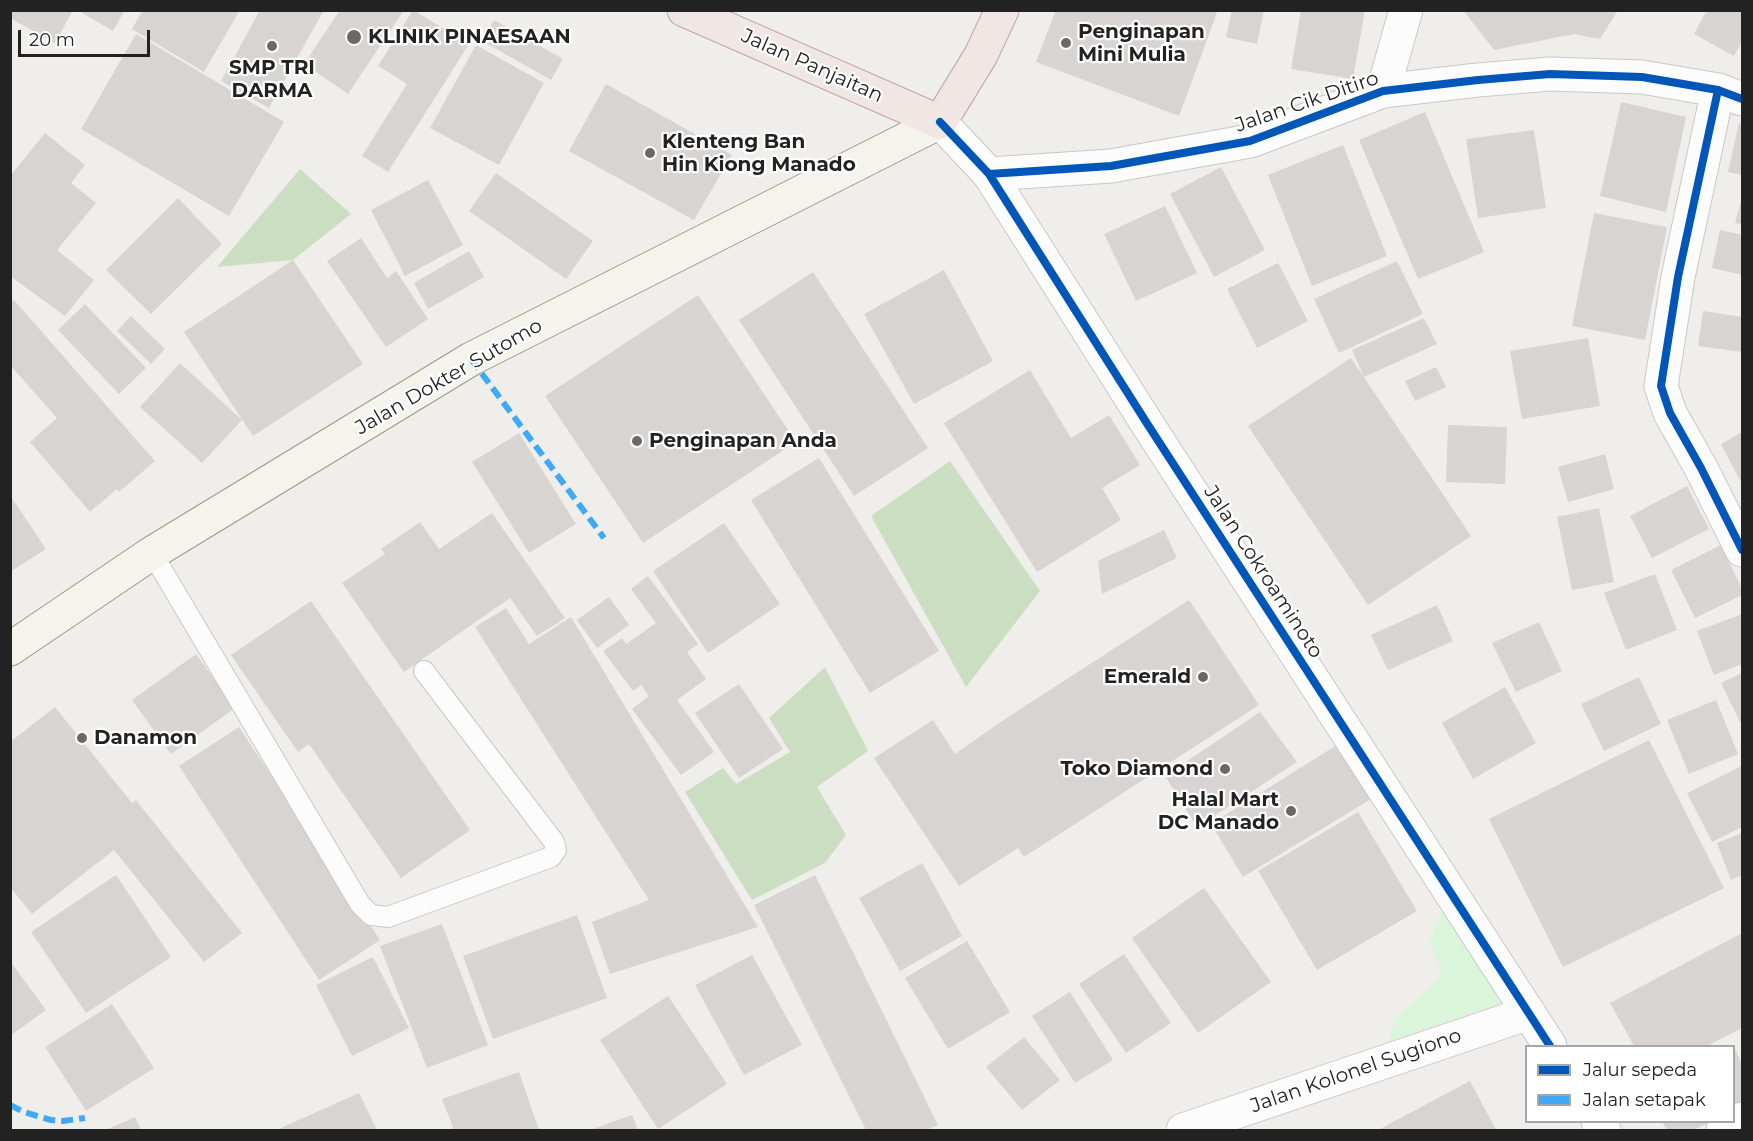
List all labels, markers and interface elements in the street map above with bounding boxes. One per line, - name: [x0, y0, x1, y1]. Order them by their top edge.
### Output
- scale bar: [21, 18, 153, 56]
- place label: Penginapan Mini Mulia: [1078, 20, 1205, 67]
- street label: Jalan Panjaitan: [737, 24, 887, 108]
- place label: KLINIK PINAESAAN: [368, 25, 571, 49]
- marker: KLINIK PINAESAAN: [345, 28, 363, 46]
- text: 20 m: [29, 29, 75, 51]
- marker: Penginapan Mini Mulia: [1059, 36, 1073, 50]
- marker: SMP TRI DARMA: [265, 39, 279, 53]
- place label: SMP TRI DARMA: [229, 56, 315, 103]
- street label: Jalan Cik Ditiro: [1232, 66, 1382, 138]
- place label: Klenteng Ban Hin Kiong Manado: [662, 130, 856, 177]
- marker: Klenteng Ban Hin Kiong Manado: [643, 146, 657, 160]
- street label: Jalan Dokter Sutomo: [351, 314, 547, 440]
- place label: Penginapan Anda: [649, 429, 837, 453]
- marker: Penginapan Anda: [630, 434, 644, 448]
- street label: Jalan Cokroaminoto: [1198, 481, 1328, 663]
- place label: Emerald: [1104, 665, 1191, 689]
- marker: Emerald: [1196, 670, 1210, 684]
- place label: Danamon: [94, 726, 197, 750]
- marker: Danamon: [75, 731, 89, 745]
- place label: Toko Diamond: [1060, 757, 1213, 781]
- marker: Toko Diamond: [1218, 762, 1232, 776]
- place label: Halal Mart DC Manado: [1158, 788, 1279, 835]
- marker: Halal Mart DC Manado: [1284, 804, 1298, 818]
- street label: Jalan Kolonel Sugiono: [1247, 1024, 1465, 1118]
- legend: [1525, 1045, 1735, 1123]
- text: Jalur sepeda: [1583, 1059, 1697, 1081]
- text: Jalan setapak: [1583, 1089, 1706, 1111]

